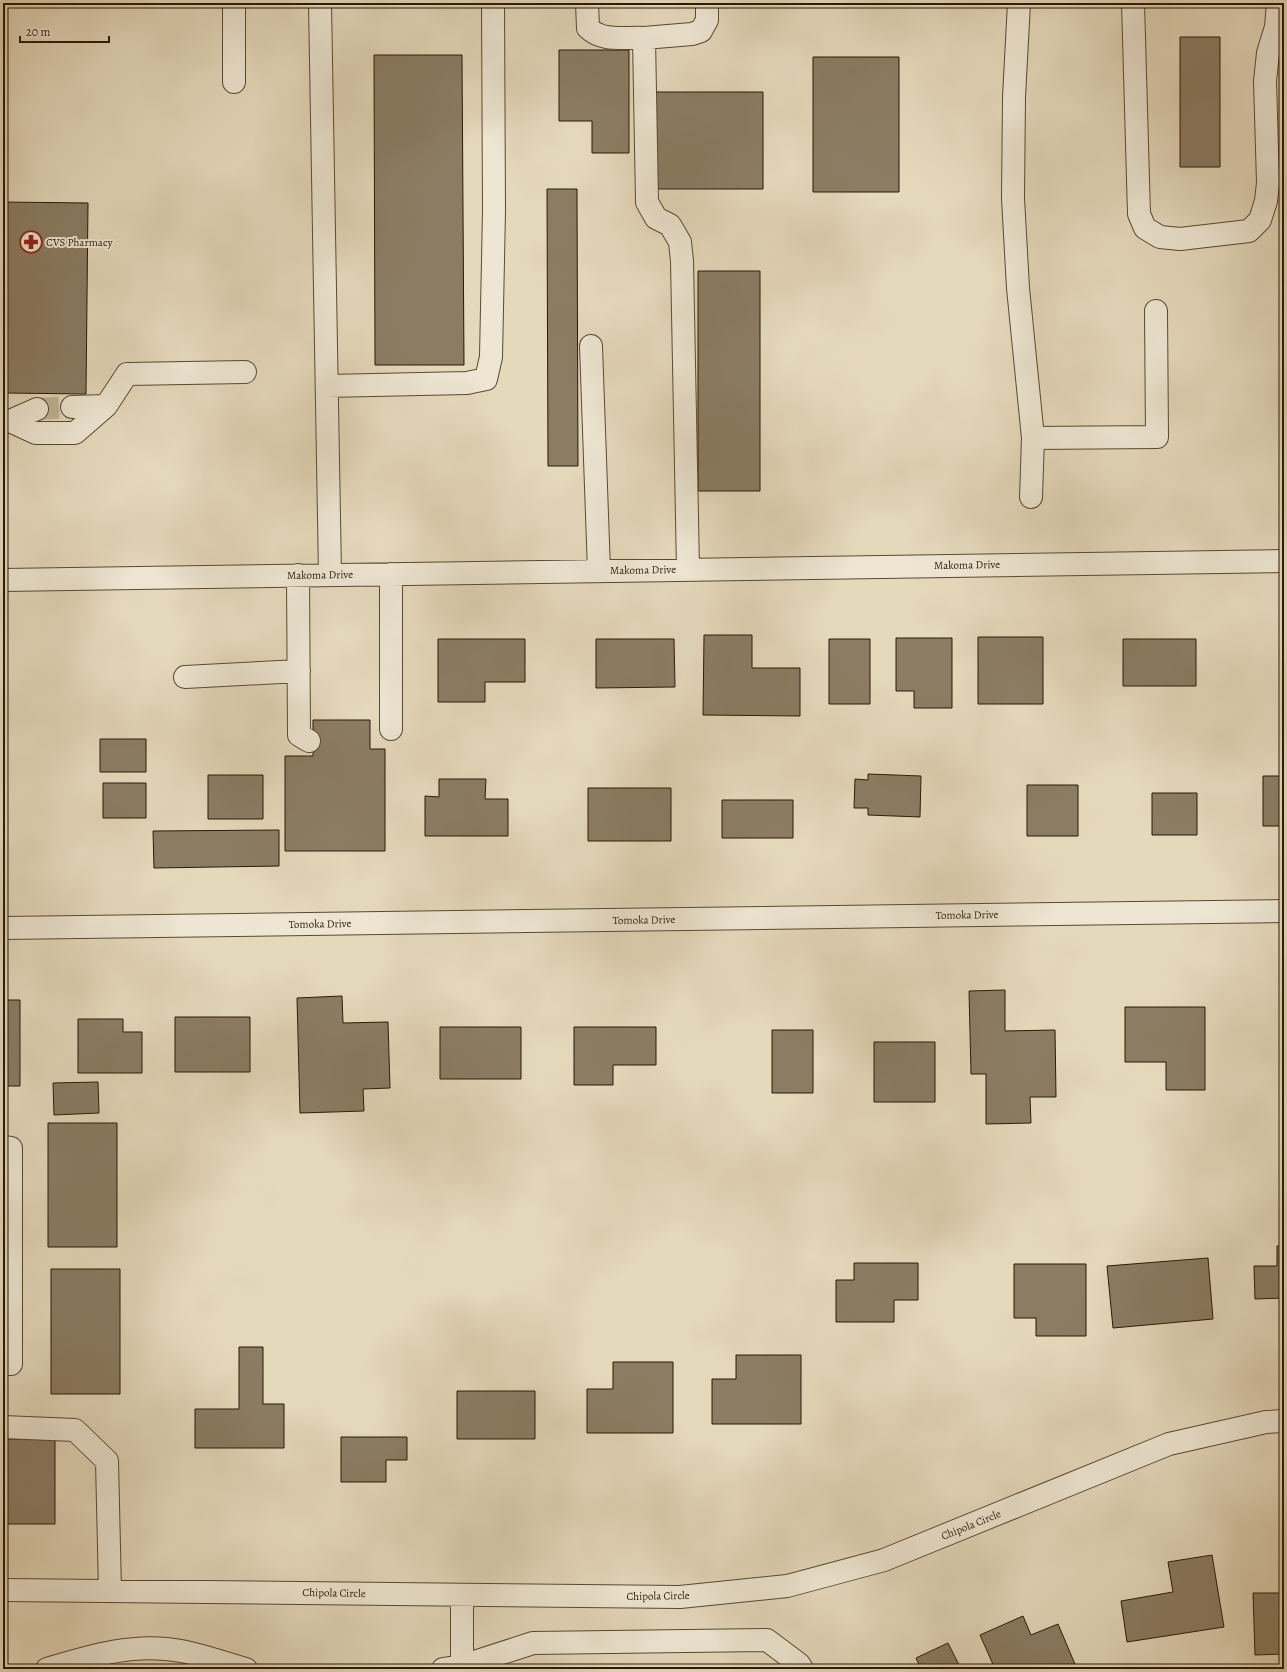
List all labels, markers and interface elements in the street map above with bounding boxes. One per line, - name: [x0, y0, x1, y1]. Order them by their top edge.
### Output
- scale bar: [20, 18, 109, 44]
- text: 20 m: [26, 24, 50, 40]
- pharmacy icon: CVS Pharmacy: [18, 229, 44, 255]
- place label: CVS Pharmacy: [46, 235, 113, 250]
- street label: Makoma Drive: [934, 557, 1000, 573]
- street label: Makoma Drive: [610, 562, 676, 578]
- street label: Makoma Drive: [287, 567, 353, 583]
- street label: Tomoka Drive: [936, 907, 999, 923]
- street label: Tomoka Drive: [613, 912, 676, 928]
- street label: Tomoka Drive: [289, 916, 352, 932]
- street label: Chipola Circle: [939, 1506, 1003, 1544]
- street label: Chipola Circle: [302, 1585, 366, 1601]
- street label: Chipola Circle: [626, 1588, 690, 1604]

